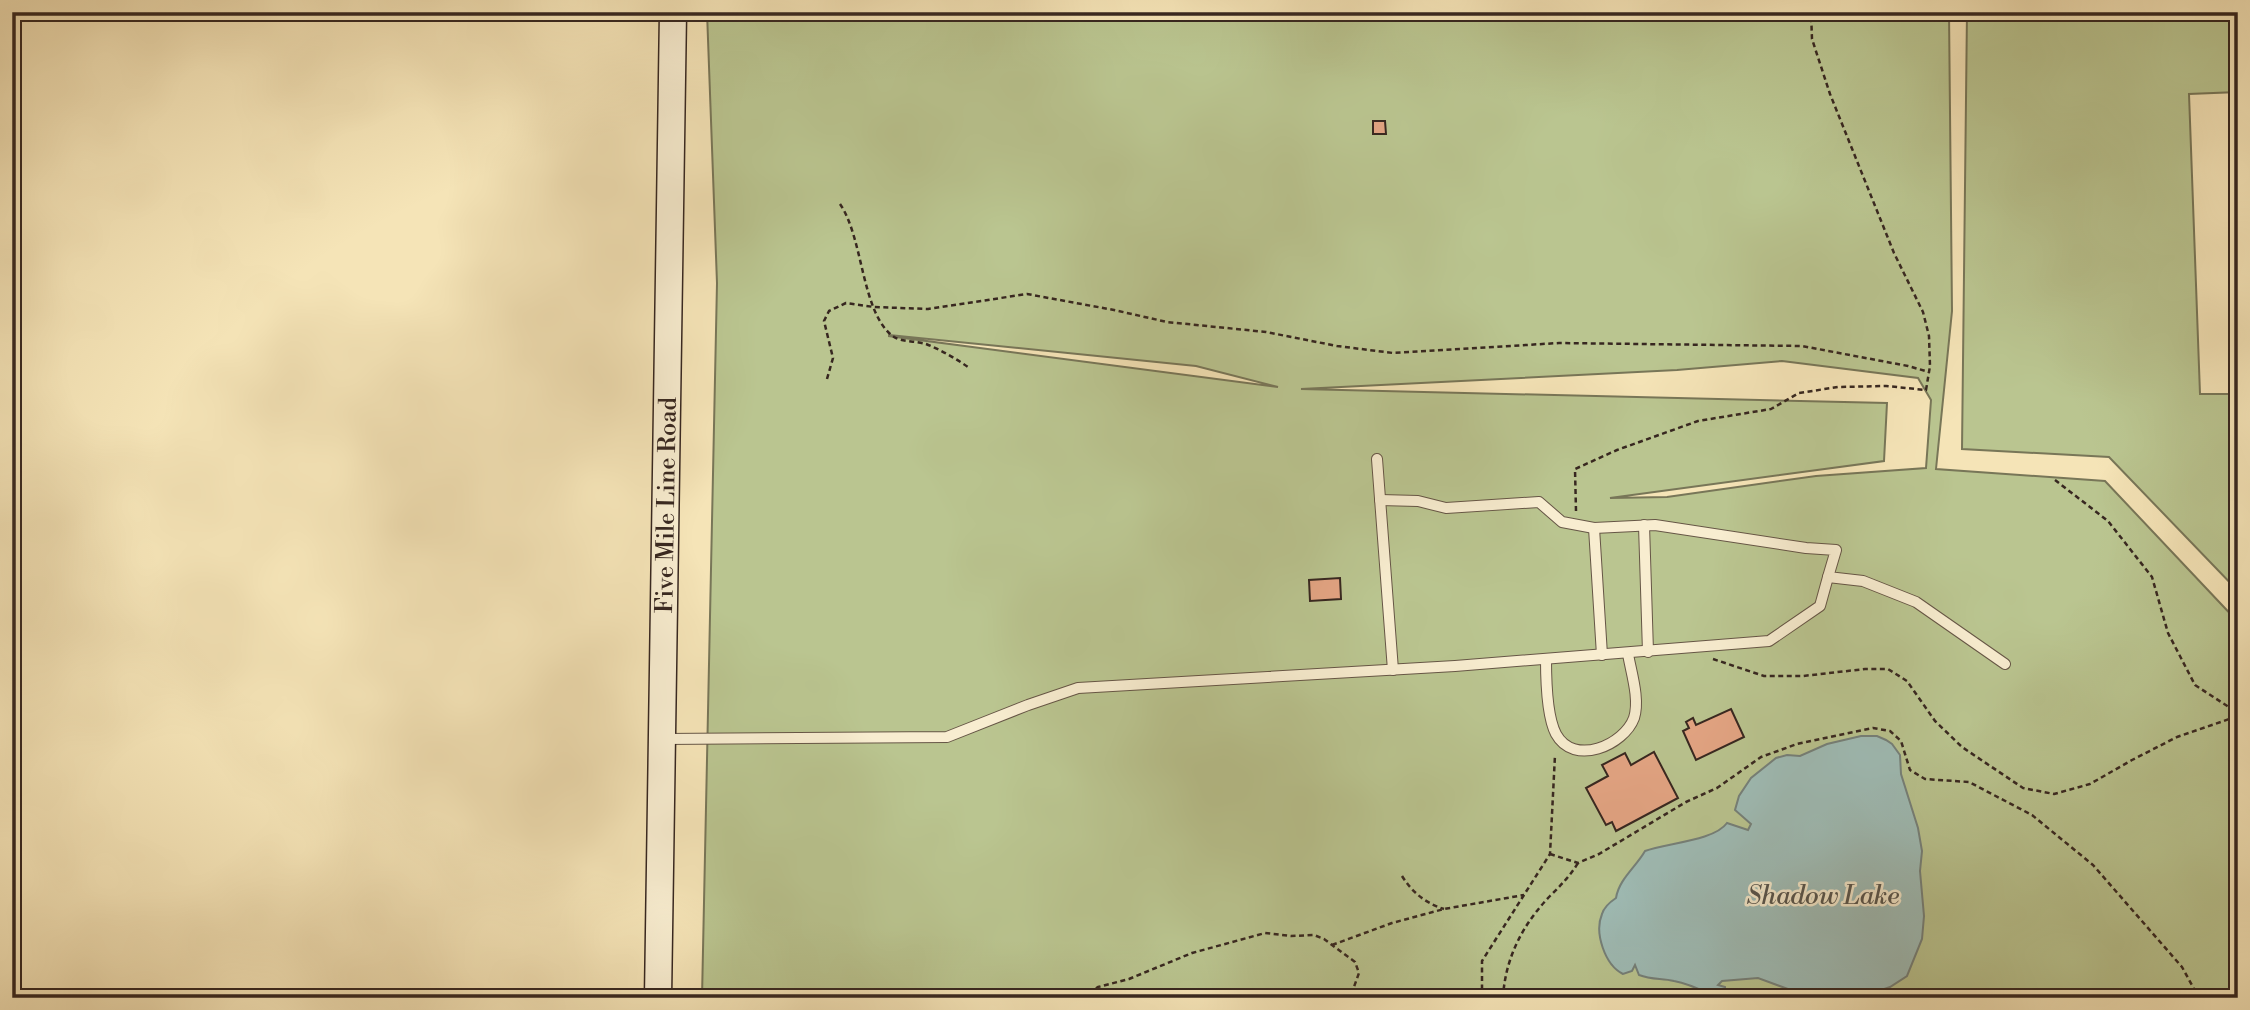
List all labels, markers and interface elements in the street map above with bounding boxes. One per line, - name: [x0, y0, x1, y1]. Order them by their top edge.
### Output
- street label: Five Mile Line Road: [650, 396, 684, 613]
- water label: Shadow Lake: [1747, 880, 1899, 912]

